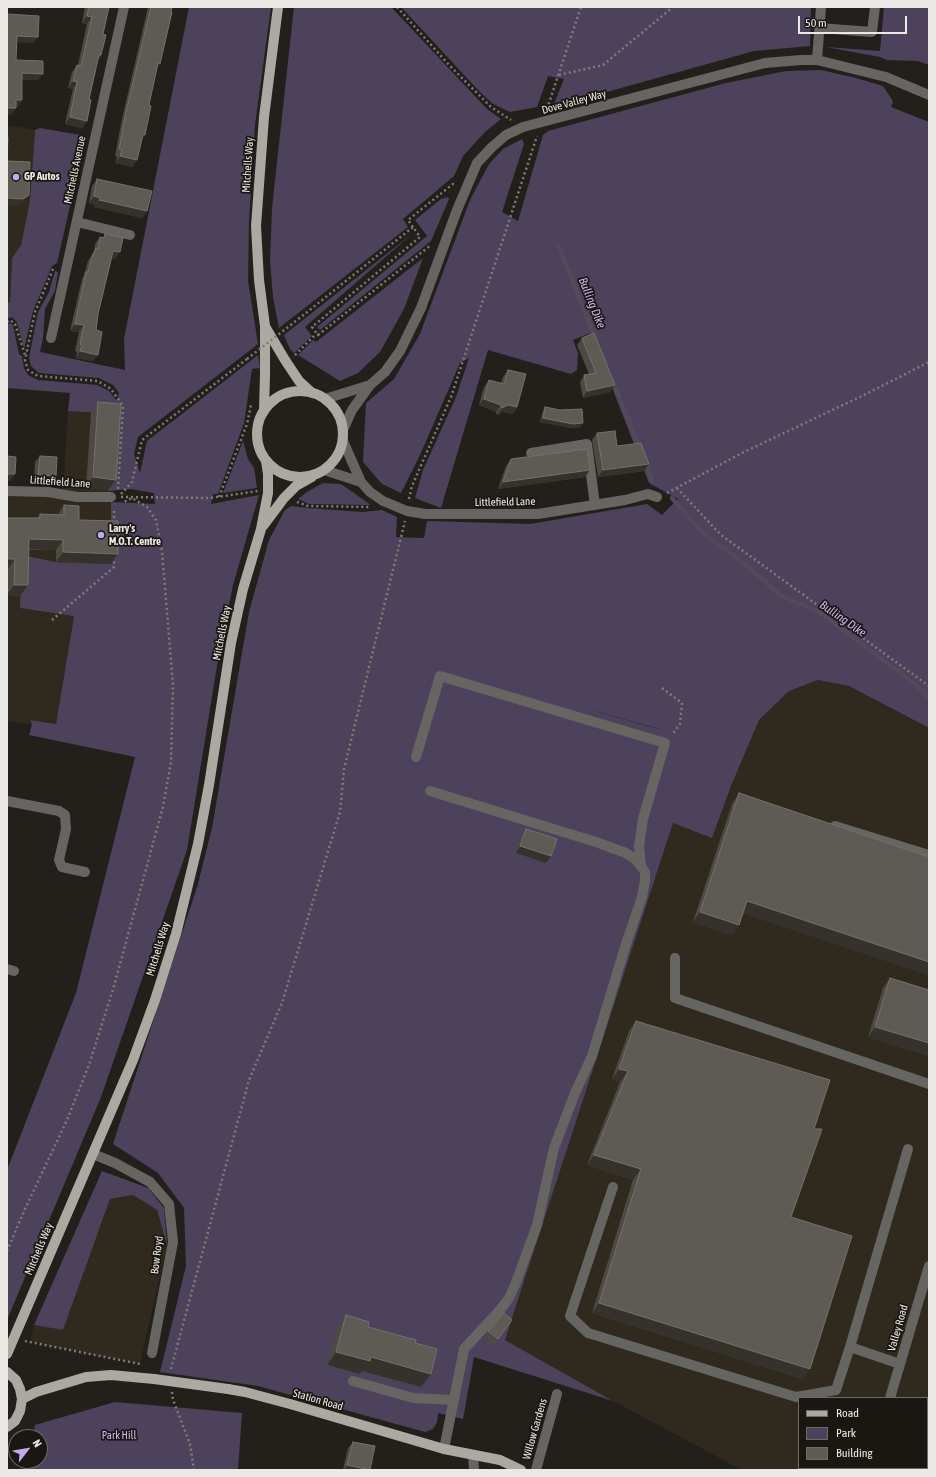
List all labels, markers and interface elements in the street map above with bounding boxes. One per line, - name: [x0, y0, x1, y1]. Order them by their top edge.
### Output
- scale bar: [800, 8, 909, 34]
- text: 50 m: [805, 16, 827, 30]
- street label: Dove Valley Way: [540, 87, 608, 117]
- street label: Mitchells Avenue: [61, 135, 89, 205]
- street label: Mitchells Way: [239, 137, 257, 193]
- place label: GP Autos: [24, 170, 60, 184]
- marker: GP Autos: [11, 172, 21, 182]
- water label: Bulling Dike: [575, 275, 609, 331]
- street label: Littlefield Lane: [29, 473, 91, 491]
- street label: Littlefield Lane: [475, 495, 535, 509]
- place label: Larry's M.O.T. Centre: [109, 522, 161, 548]
- marker: Larry's M.O.T. Centre: [96, 530, 106, 540]
- water label: Bulling Dike: [817, 598, 869, 640]
- street label: Mitchells Way: [210, 604, 234, 662]
- street label: Mitchells Way: [144, 920, 172, 978]
- street label: Mitchells Way: [22, 1221, 56, 1277]
- street label: Bow Royd: [148, 1235, 166, 1275]
- street label: Valley Road: [885, 1303, 911, 1353]
- street label: Station Road: [291, 1387, 345, 1413]
- street label: Willow Gardens: [520, 1397, 550, 1461]
- legend: [798, 1397, 928, 1469]
- text: Road: [836, 1406, 859, 1420]
- text: Park: [836, 1426, 856, 1440]
- north arrow: [8, 1429, 48, 1469]
- park label: Park Hill: [102, 1429, 136, 1443]
- text: N: [31, 1437, 44, 1449]
- text: Building: [836, 1446, 873, 1460]

